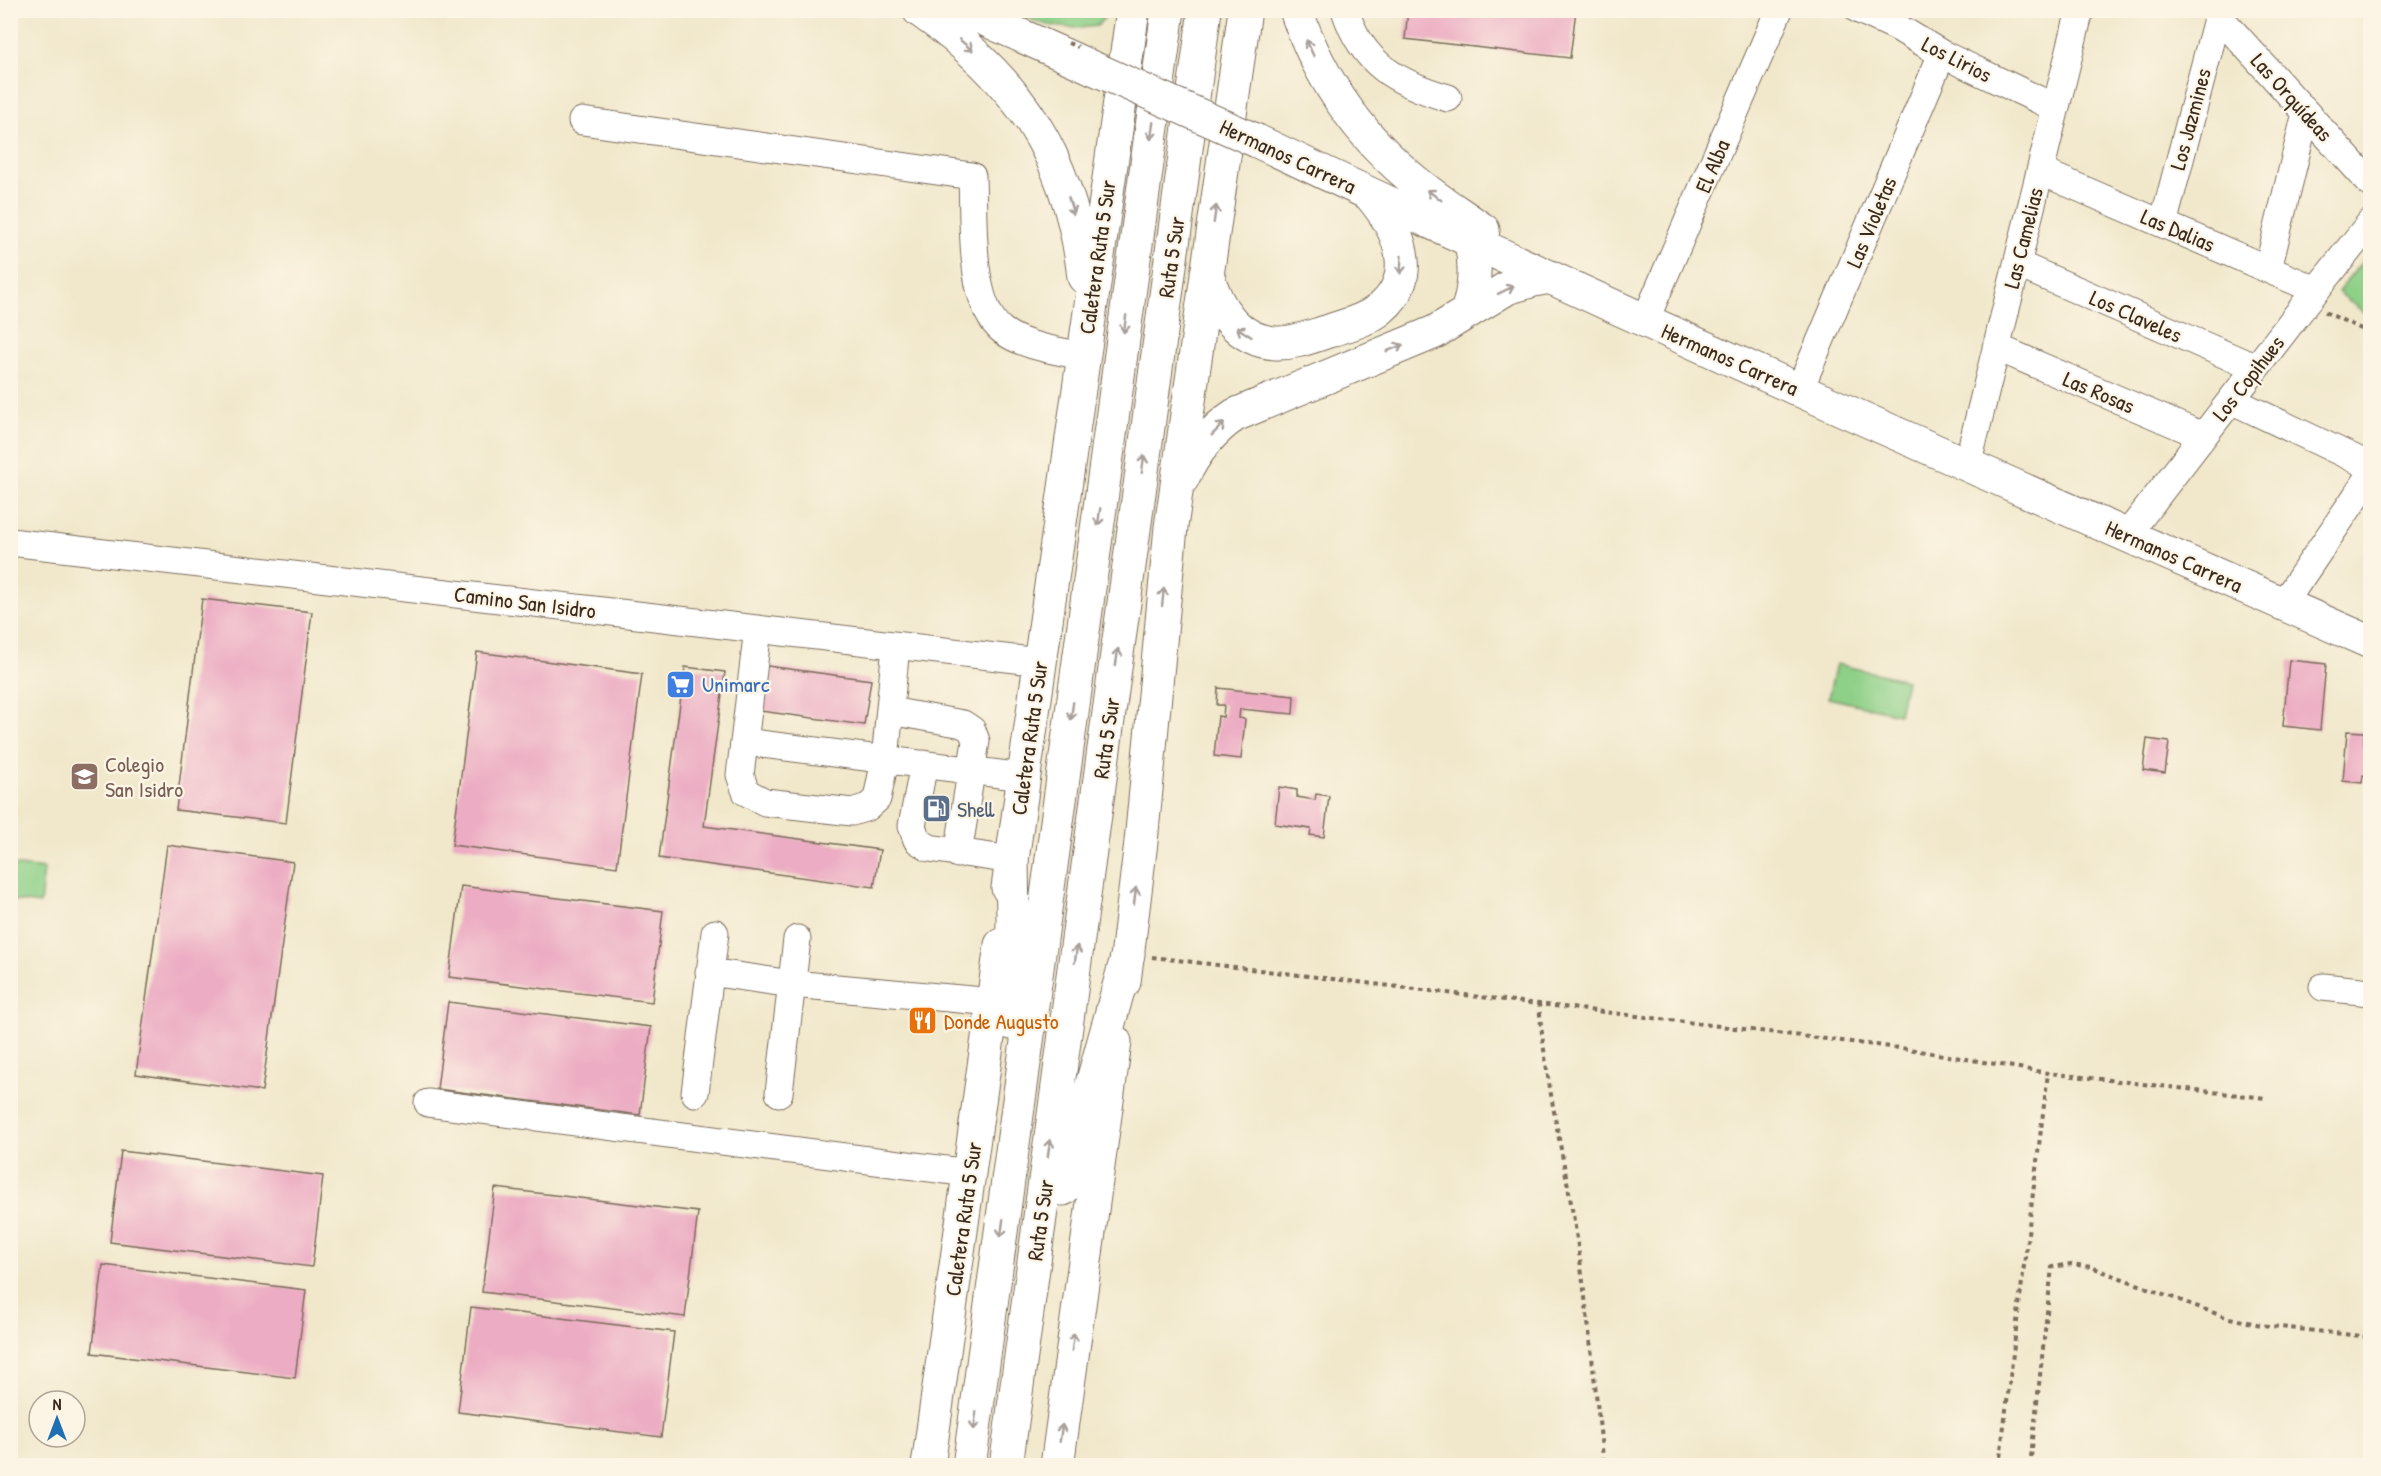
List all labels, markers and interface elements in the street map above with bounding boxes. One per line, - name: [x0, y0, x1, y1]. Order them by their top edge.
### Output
- street label: Los Lirios: [1917, 29, 1997, 89]
- one-way arrow: [958, 39, 974, 52]
- one-way arrow: [1304, 39, 1315, 57]
- street label: Las Orquídeas: [2244, 46, 2340, 148]
- street label: Los Jazmines: [2162, 65, 2218, 173]
- street label: Hermanos Carrera: [1215, 111, 1361, 201]
- one-way arrow: [1146, 120, 1157, 140]
- street label: El Alba: [1687, 135, 1737, 197]
- street label: Las Violetas: [1838, 172, 1904, 272]
- street label: Caletera Ruta 5 Sur: [1071, 177, 1123, 336]
- street label: Las Camelias: [1996, 185, 2050, 291]
- one-way arrow: [1426, 189, 1442, 202]
- one-way arrow: [1066, 196, 1077, 215]
- street label: Las Dalias: [2137, 201, 2219, 259]
- one-way arrow: [1210, 205, 1221, 225]
- street label: Ruta 5 Sur: [1150, 214, 1192, 300]
- one-way arrow: [1395, 254, 1406, 274]
- street label: Los Claveles: [2085, 282, 2187, 350]
- one-way arrow: [1497, 283, 1515, 295]
- one-way arrow: [1120, 314, 1131, 334]
- street label: Hermanos Carrera: [1657, 315, 1804, 403]
- one-way arrow: [1237, 326, 1253, 338]
- street label: Los Copihues: [2205, 329, 2291, 427]
- one-way arrow: [1385, 342, 1404, 353]
- street label: Las Rosas: [2059, 364, 2139, 420]
- one-way arrow: [1211, 421, 1226, 436]
- one-way arrow: [1138, 455, 1149, 474]
- one-way arrow: [1093, 507, 1104, 527]
- street label: Hermanos Carrera: [2101, 512, 2248, 600]
- street label: Camino San Isidro: [452, 578, 598, 626]
- one-way arrow: [1158, 588, 1169, 608]
- one-way arrow: [1111, 648, 1122, 668]
- street label: Caletera Ruta 5 Sur: [1003, 658, 1055, 817]
- supermarket icon: Unimarc: [665, 668, 697, 700]
- place label: Unimarc: [702, 669, 770, 699]
- street label: Ruta 5 Sur: [1085, 695, 1127, 781]
- one-way arrow: [1067, 700, 1078, 720]
- place label: Colegio San Isidro: [105, 749, 183, 804]
- school or university icon: Colegio San Isidro: [68, 761, 100, 793]
- fuel station icon: Shell: [920, 793, 952, 825]
- place label: Shell: [957, 794, 995, 824]
- one-way arrow: [1130, 886, 1141, 906]
- one-way arrow: [1071, 945, 1082, 965]
- restaurant icon: Donde Augusto: [907, 1005, 939, 1037]
- place label: Donde Augusto: [944, 1006, 1059, 1036]
- one-way arrow: [1044, 1138, 1055, 1158]
- street label: Caletera Ruta 5 Sur: [937, 1139, 989, 1298]
- street label: Ruta 5 Sur: [1019, 1177, 1061, 1263]
- one-way arrow: [996, 1217, 1007, 1237]
- one-way arrow: [1068, 1333, 1079, 1353]
- north arrow: [27, 1389, 87, 1449]
- text: N: [53, 1393, 62, 1415]
- one-way arrow: [970, 1410, 981, 1430]
- one-way arrow: [1056, 1423, 1067, 1443]

